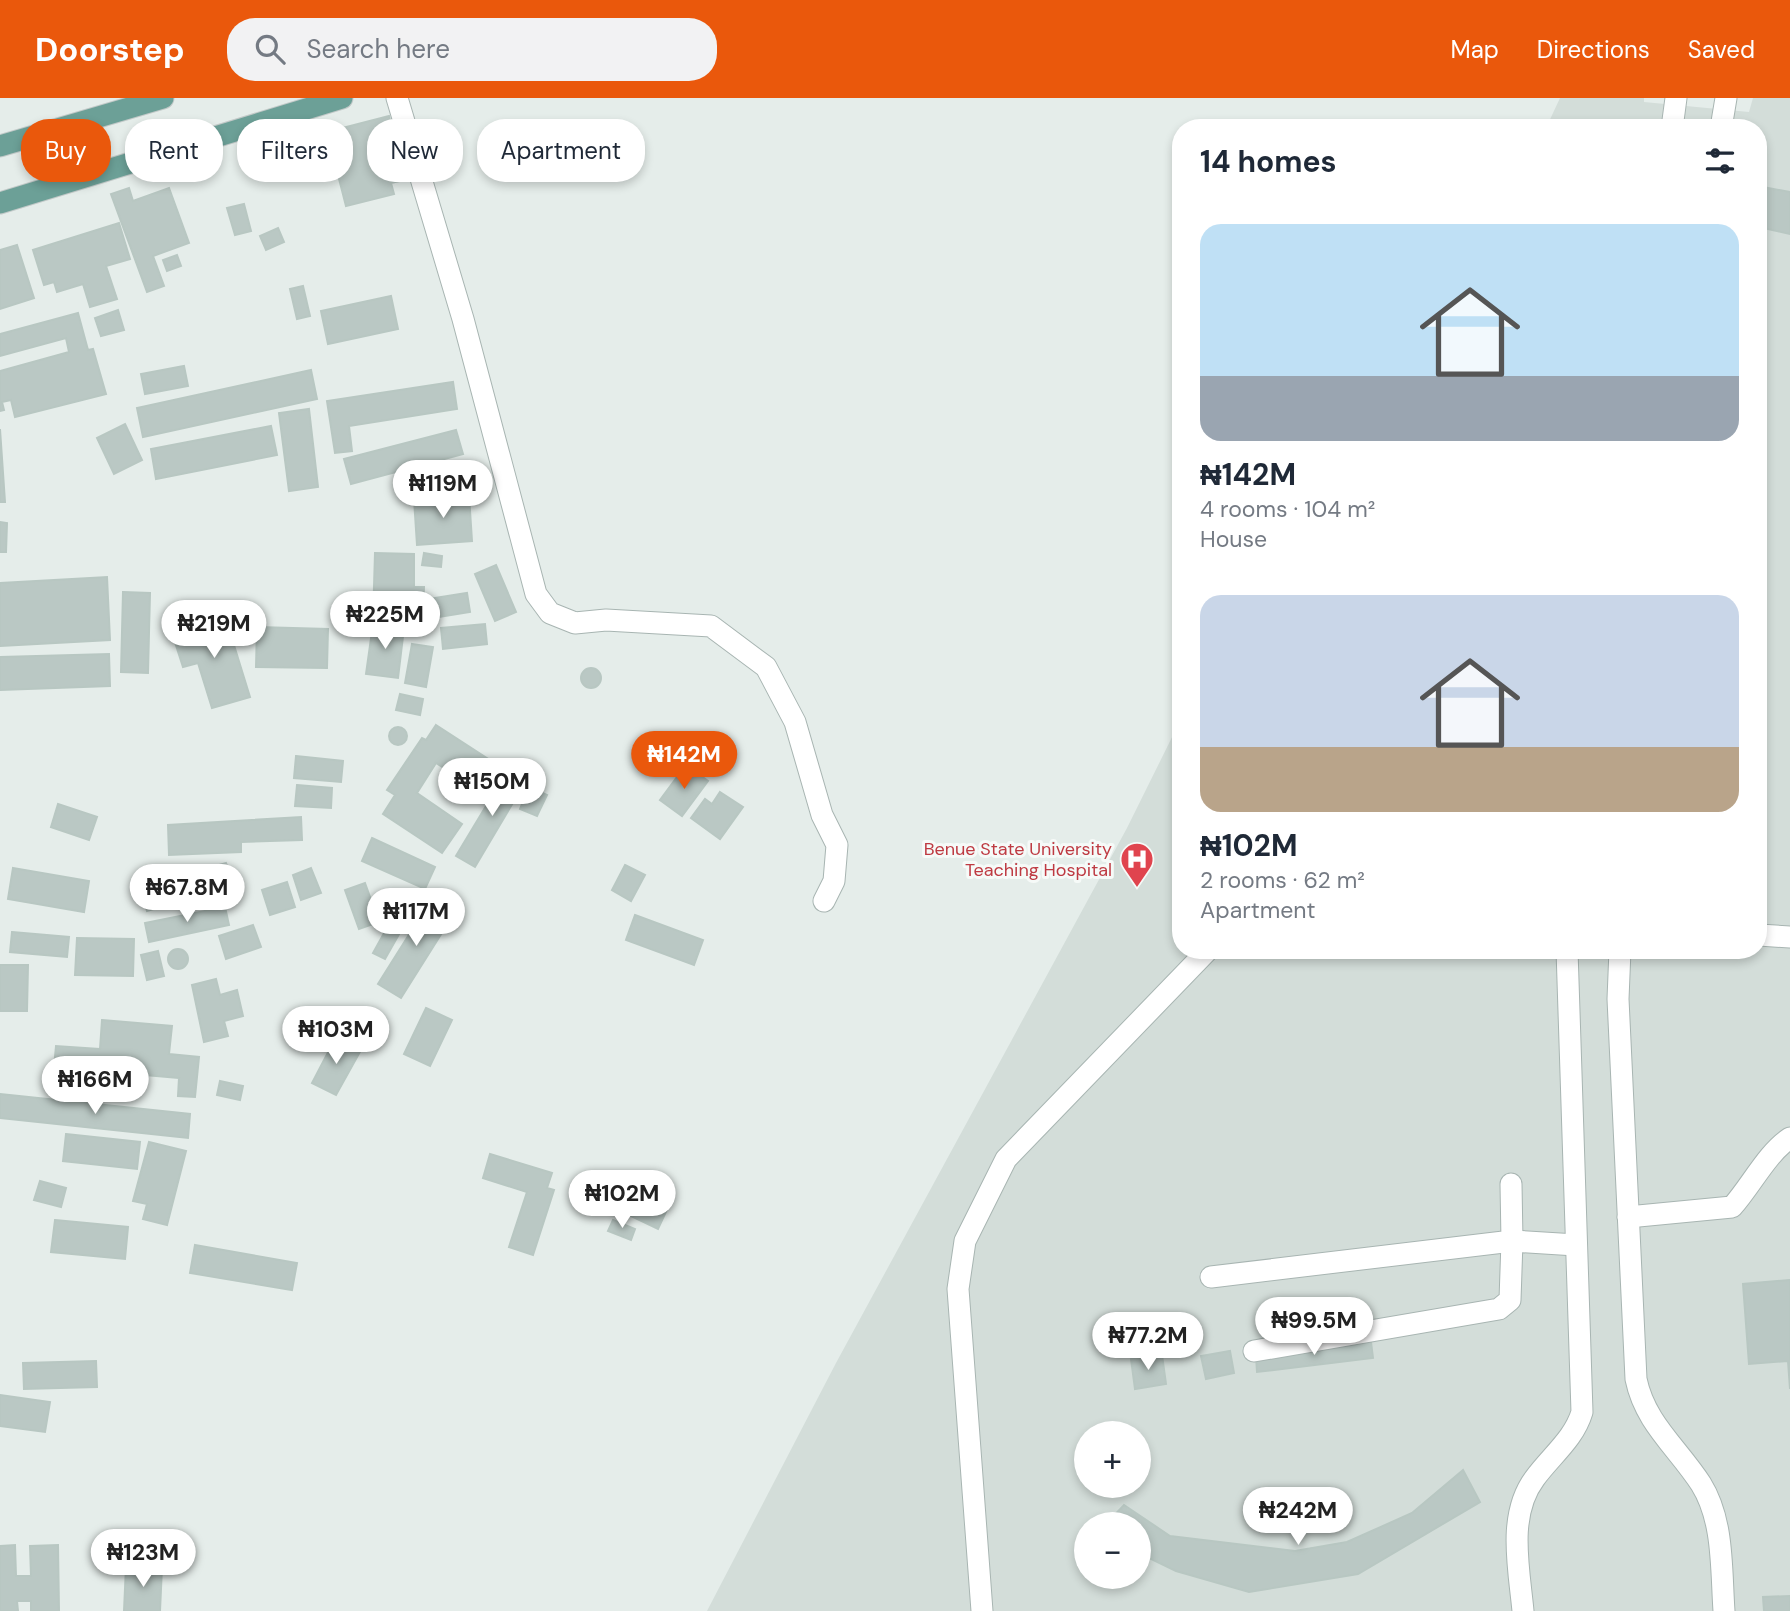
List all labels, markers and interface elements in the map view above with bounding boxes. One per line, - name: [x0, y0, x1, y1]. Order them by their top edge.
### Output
- search box: [227, 18, 717, 81]
- text: Doorstep: [35, 28, 185, 71]
- icon: search: [251, 30, 289, 68]
- text: Search here: [307, 32, 450, 66]
- text: Map: [1451, 34, 1499, 65]
- text: Directions: [1537, 34, 1650, 65]
- text: Saved: [1688, 34, 1755, 65]
- chip: Buy: [21, 119, 111, 182]
- chip: Rent: [125, 119, 223, 182]
- chip: Filters: [237, 119, 353, 182]
- chip: New: [367, 119, 463, 182]
- chip: Apartment: [477, 119, 645, 182]
- text: 14 homes: [1200, 142, 1337, 181]
- icon: filters: [1701, 142, 1739, 180]
- icon: home: [1407, 269, 1533, 395]
- text: ₦142M: [1200, 455, 1296, 494]
- pin: ₦119M: [394, 460, 492, 520]
- text: ₦119M: [409, 468, 477, 498]
- text: 4 rooms · 104 m²: [1200, 494, 1375, 524]
- text: House: [1200, 524, 1267, 554]
- pin: ₦225M: [336, 592, 434, 651]
- text: ₦225M: [346, 599, 424, 629]
- pin: ₦219M: [165, 601, 263, 660]
- text: ₦219M: [177, 608, 251, 638]
- icon: home: [1407, 640, 1533, 766]
- pin: ₦142M: [635, 732, 733, 791]
- text: ₦142M: [647, 739, 721, 769]
- pin: ₦150M: [443, 758, 541, 818]
- text: ₦150M: [454, 766, 530, 796]
- text: ₦102M: [1200, 826, 1297, 865]
- place label: Benue State University Teaching Hospital: [924, 837, 1112, 882]
- hospital icon: Benue State University Teaching Hospital: [1118, 840, 1156, 889]
- pin: ₦67.8M: [130, 864, 244, 924]
- text: 2 rooms · 62 m²: [1200, 865, 1365, 895]
- text: ₦67.8M: [146, 872, 228, 902]
- pin: ₦117M: [367, 888, 465, 948]
- text: Apartment: [1200, 895, 1315, 925]
- text: ₦117M: [383, 896, 449, 926]
- pin: ₦103M: [287, 1006, 385, 1066]
- text: ₦103M: [298, 1014, 374, 1044]
- pin: ₦166M: [46, 1056, 144, 1116]
- text: ₦166M: [58, 1064, 132, 1094]
- pin: ₦102M: [573, 1170, 671, 1230]
- text: ₦102M: [585, 1178, 659, 1208]
- pin: ₦99.5M: [1257, 1298, 1371, 1357]
- text: ₦99.5M: [1271, 1305, 1357, 1335]
- pin: ₦77.2M: [1091, 1312, 1205, 1372]
- text: ₦77.2M: [1108, 1320, 1188, 1350]
- map controls: [1074, 1421, 1151, 1589]
- button: +: [1074, 1421, 1151, 1498]
- pin: ₦242M: [1249, 1488, 1347, 1547]
- text: ₦242M: [1259, 1495, 1337, 1525]
- button: −: [1074, 1512, 1151, 1589]
- pin: ₦123M: [94, 1530, 192, 1589]
- text: ₦123M: [107, 1537, 179, 1567]

